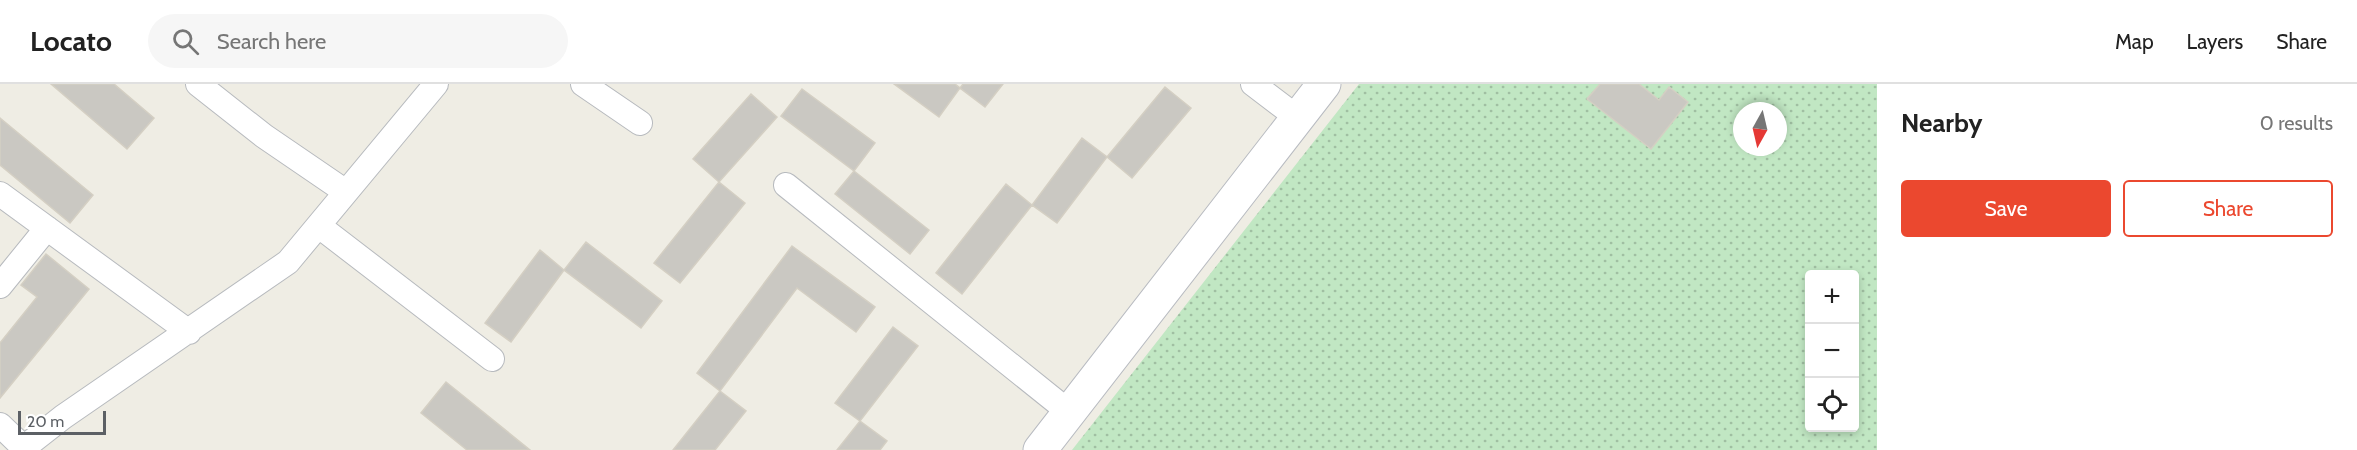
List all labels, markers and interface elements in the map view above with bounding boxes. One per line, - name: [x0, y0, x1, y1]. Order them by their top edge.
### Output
- search box: [148, 14, 568, 68]
- text: Locato: [30, 24, 112, 58]
- icon: search: [169, 25, 202, 58]
- text: Search here: [217, 28, 326, 55]
- text: Map: [2115, 29, 2154, 54]
- text: Layers: [2187, 29, 2243, 54]
- text: Share: [2276, 29, 2327, 54]
- north arrow: [1733, 102, 1787, 156]
- text: Nearby: [1901, 107, 1982, 139]
- text: 0 results: [2260, 111, 2333, 135]
- button: Save: [1901, 180, 2111, 237]
- button: Share: [2123, 180, 2333, 237]
- map controls: [1805, 270, 1859, 432]
- button: +: [1805, 270, 1859, 324]
- button: −: [1805, 324, 1859, 378]
- button: locate: [1805, 378, 1859, 432]
- scale bar: [18, 408, 106, 436]
- text: 20 m: [27, 412, 64, 431]

